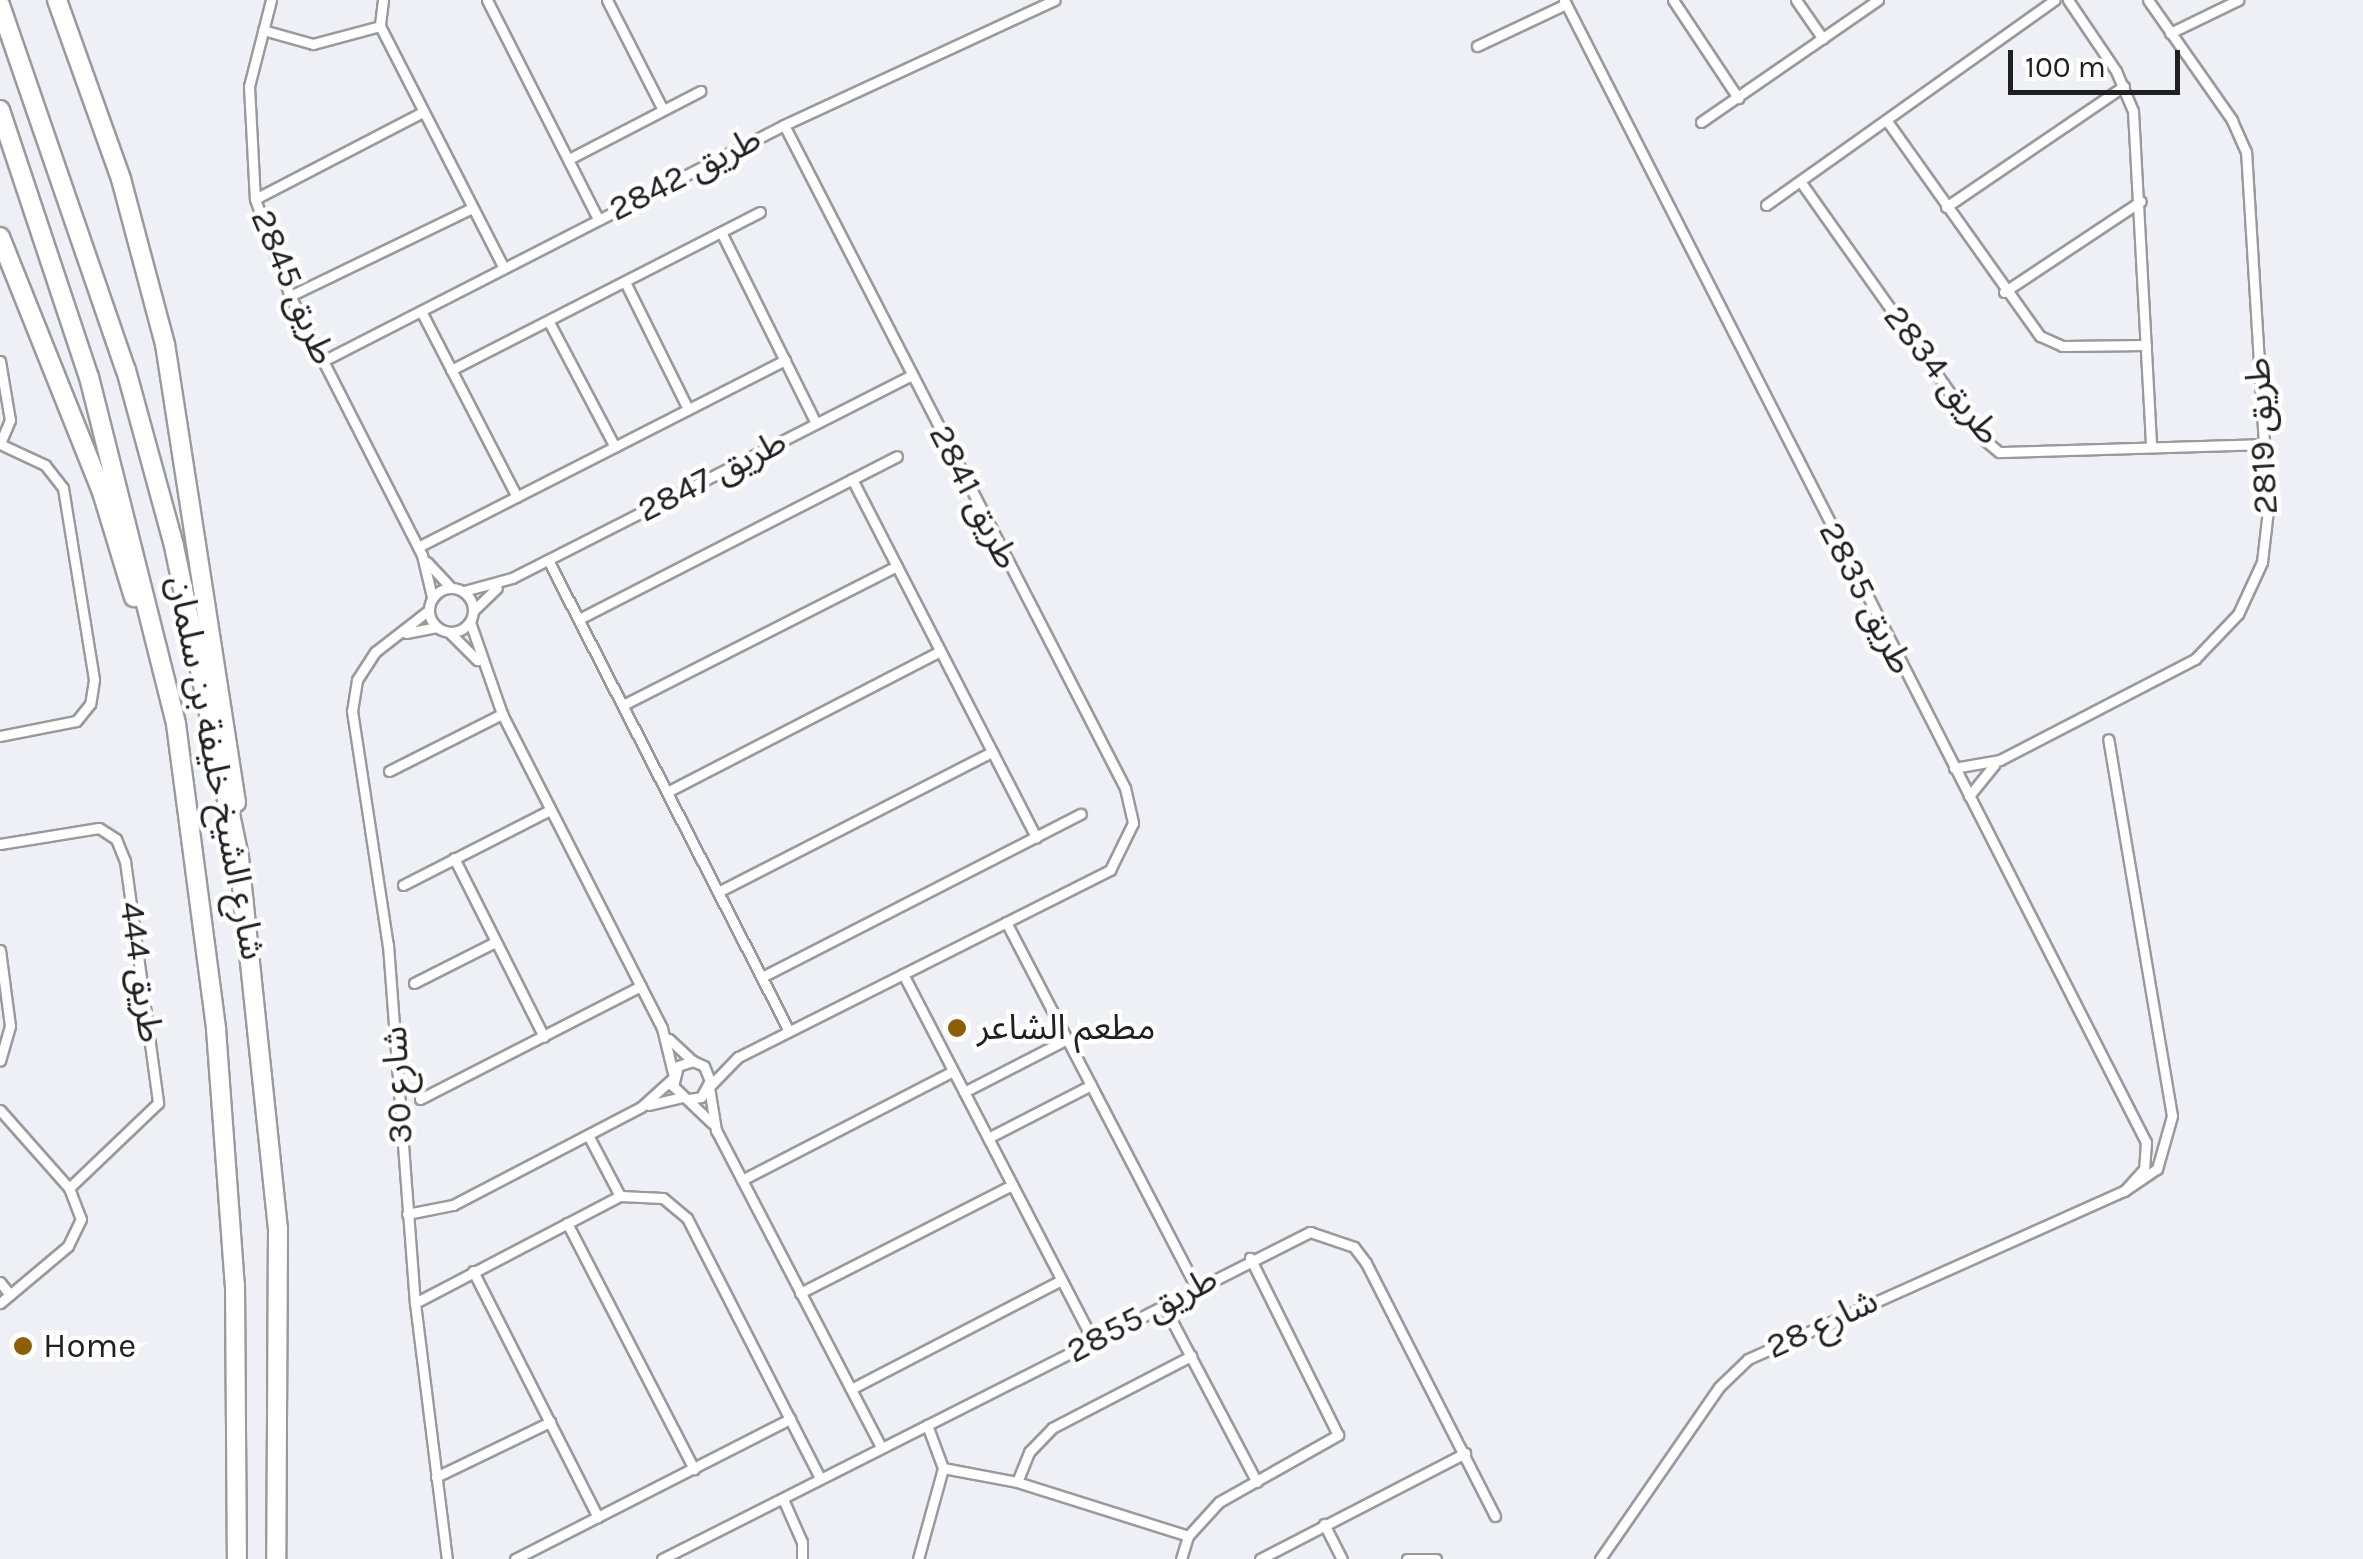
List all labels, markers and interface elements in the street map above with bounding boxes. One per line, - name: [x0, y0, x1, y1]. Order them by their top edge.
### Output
- scale bar: [2013, 30, 2186, 92]
- text: 100 m: [2025, 49, 2106, 85]
- street label: طريق 2842: [602, 118, 768, 230]
- street label: طريق 2845: [242, 203, 344, 371]
- street label: طريق 2834: [1874, 297, 2010, 453]
- street label: طريق 2819: [2237, 356, 2287, 516]
- street label: طريق 2841: [920, 418, 1028, 576]
- street label: طريق 2847: [631, 421, 793, 531]
- street label: طريق 2835: [1810, 515, 1922, 681]
- street label: شارع الشيخ خليفة بن سلمان: [158, 572, 274, 964]
- street label: طريق 444: [110, 899, 172, 1045]
- place label: مطعم الشاعر: [977, 1007, 1155, 1049]
- marker: مطعم الشاعر: [946, 1017, 968, 1039]
- street label: شارع 30: [374, 1025, 422, 1145]
- street label: طريق 2855: [1059, 1258, 1225, 1372]
- street label: شارع 28: [1760, 1280, 1884, 1368]
- place label: Home: [43, 1325, 136, 1367]
- marker: Home: [12, 1335, 34, 1357]

